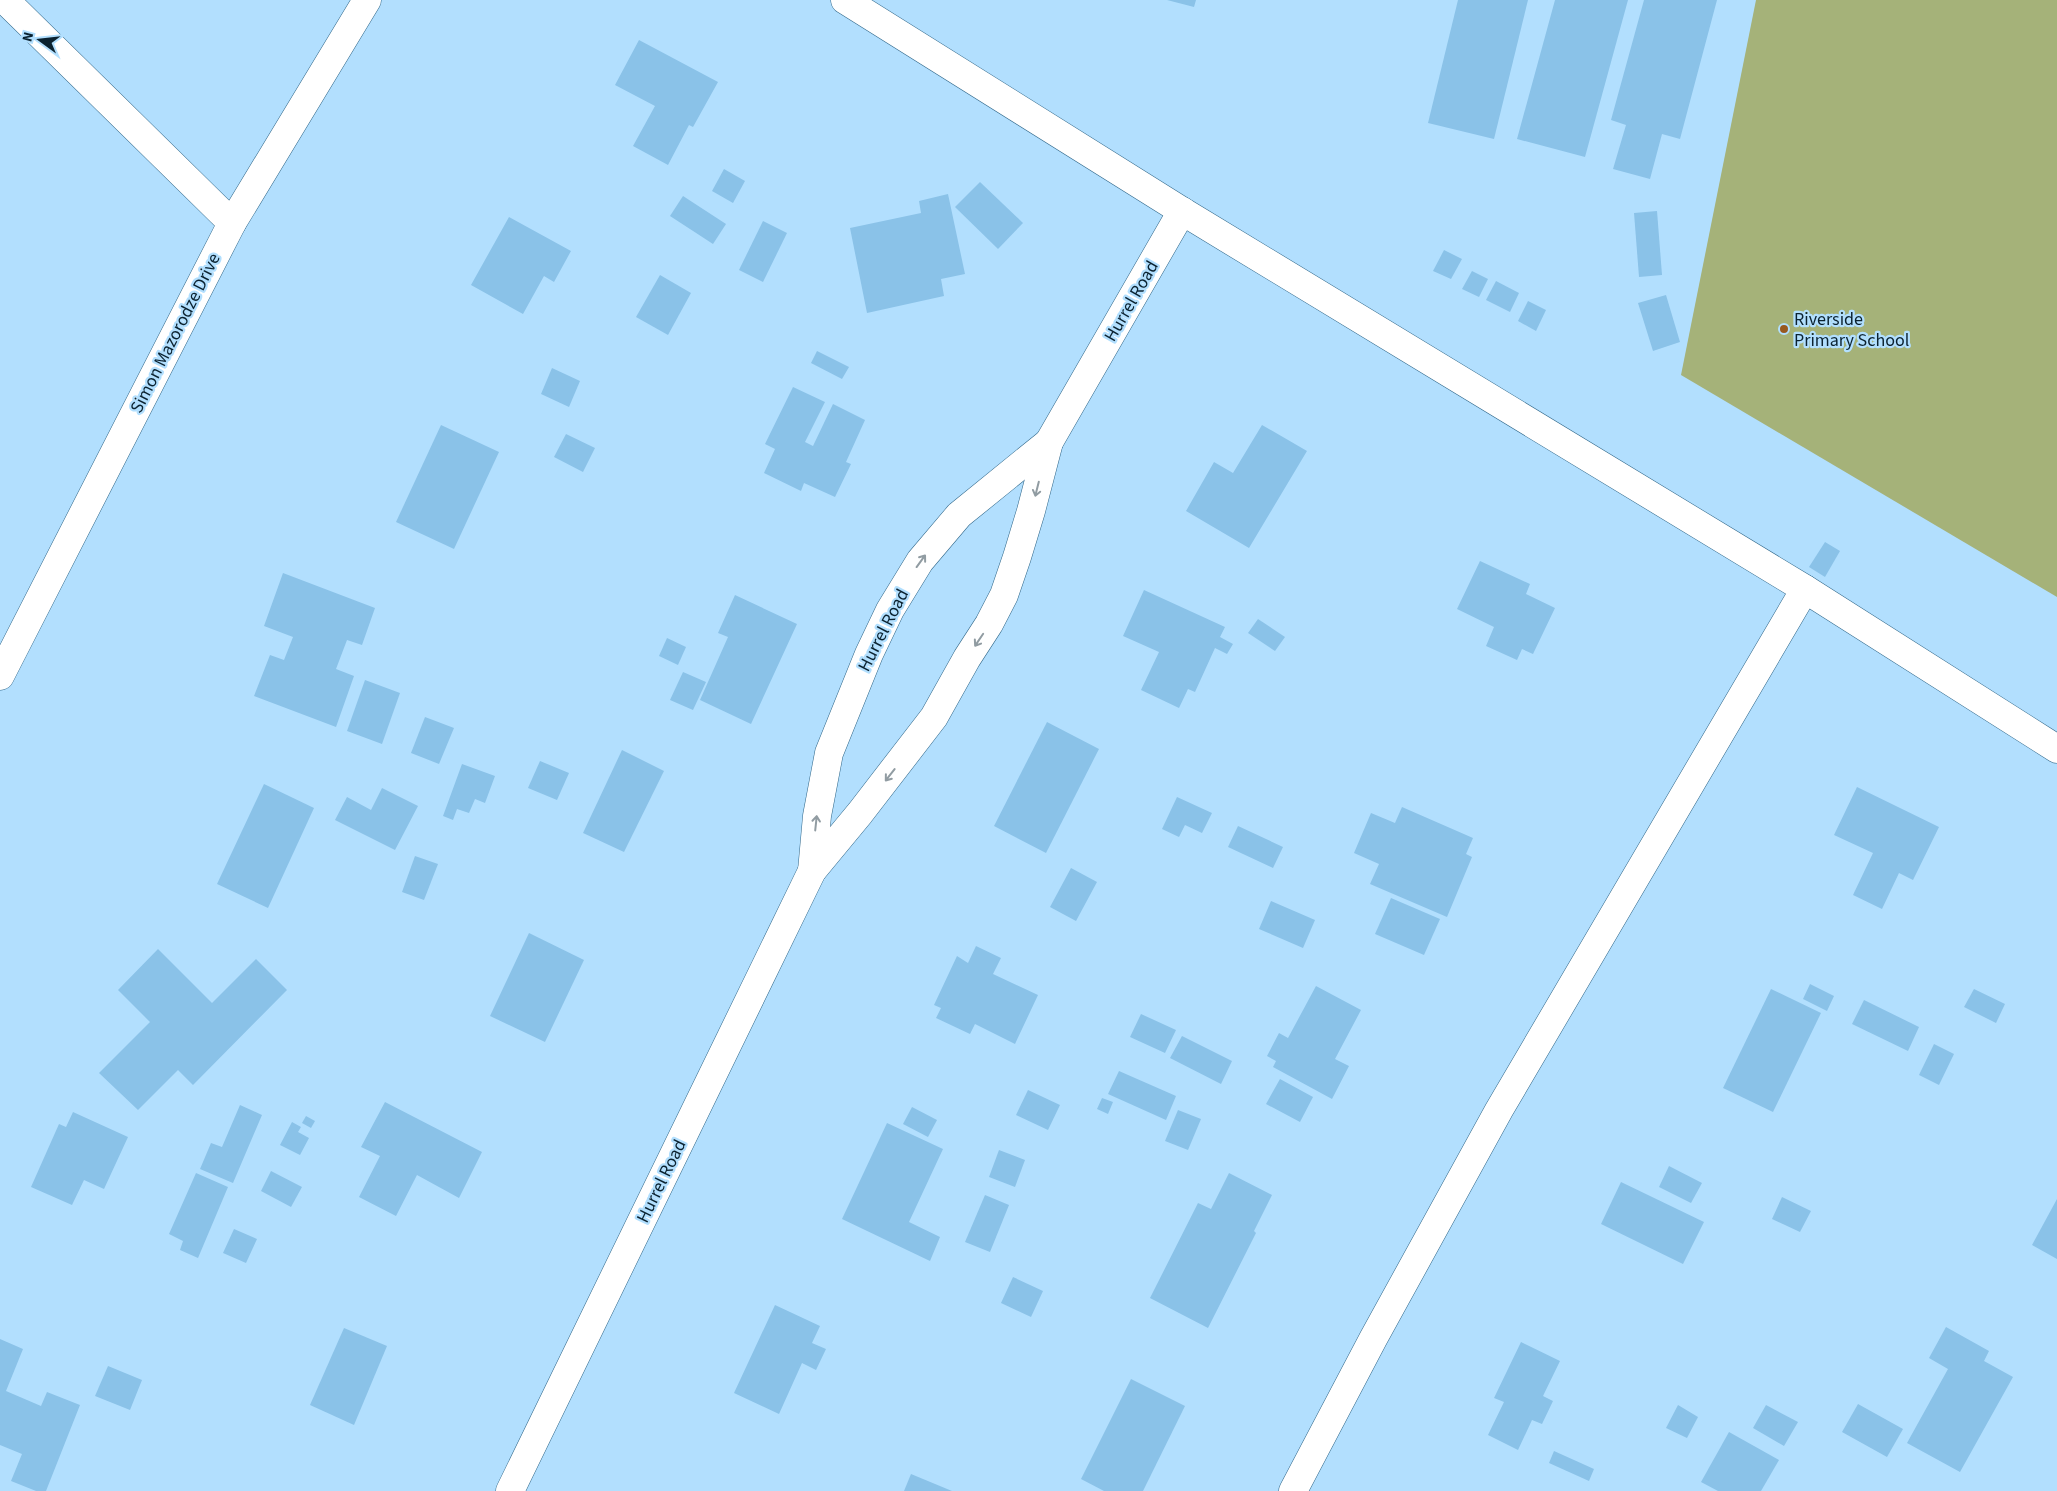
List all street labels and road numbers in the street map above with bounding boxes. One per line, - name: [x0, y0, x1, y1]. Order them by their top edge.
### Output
- street label: Simon Mazorodze Drive: [124, 249, 227, 417]
- street label: Hurrel Road: [1098, 256, 1165, 346]
- street label: Hurrel Road: [852, 585, 915, 676]
- street label: Hurrel Road: [631, 1135, 692, 1227]

